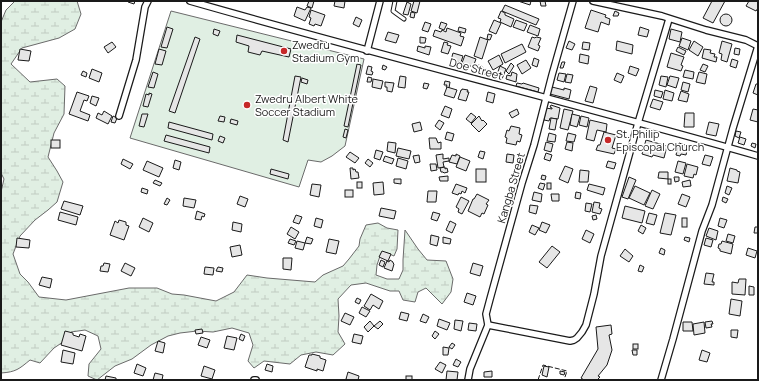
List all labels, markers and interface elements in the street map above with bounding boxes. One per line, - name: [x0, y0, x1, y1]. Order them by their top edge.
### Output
- place label: Zwedru Stadium Gym: [292, 37, 359, 65]
- marker: Zwedru Stadium Gym: [279, 46, 289, 56]
- street label: Doe Street: [448, 54, 505, 83]
- place label: Zwedru Albert White Soccer Stadium: [255, 91, 359, 119]
- marker: Zwedru Albert White Soccer Stadium: [242, 100, 252, 110]
- place label: St. Philip Episcopal Church: [616, 126, 704, 154]
- marker: St. Philip Episcopal Church: [603, 135, 613, 145]
- street label: Kangba Street: [493, 151, 528, 225]

